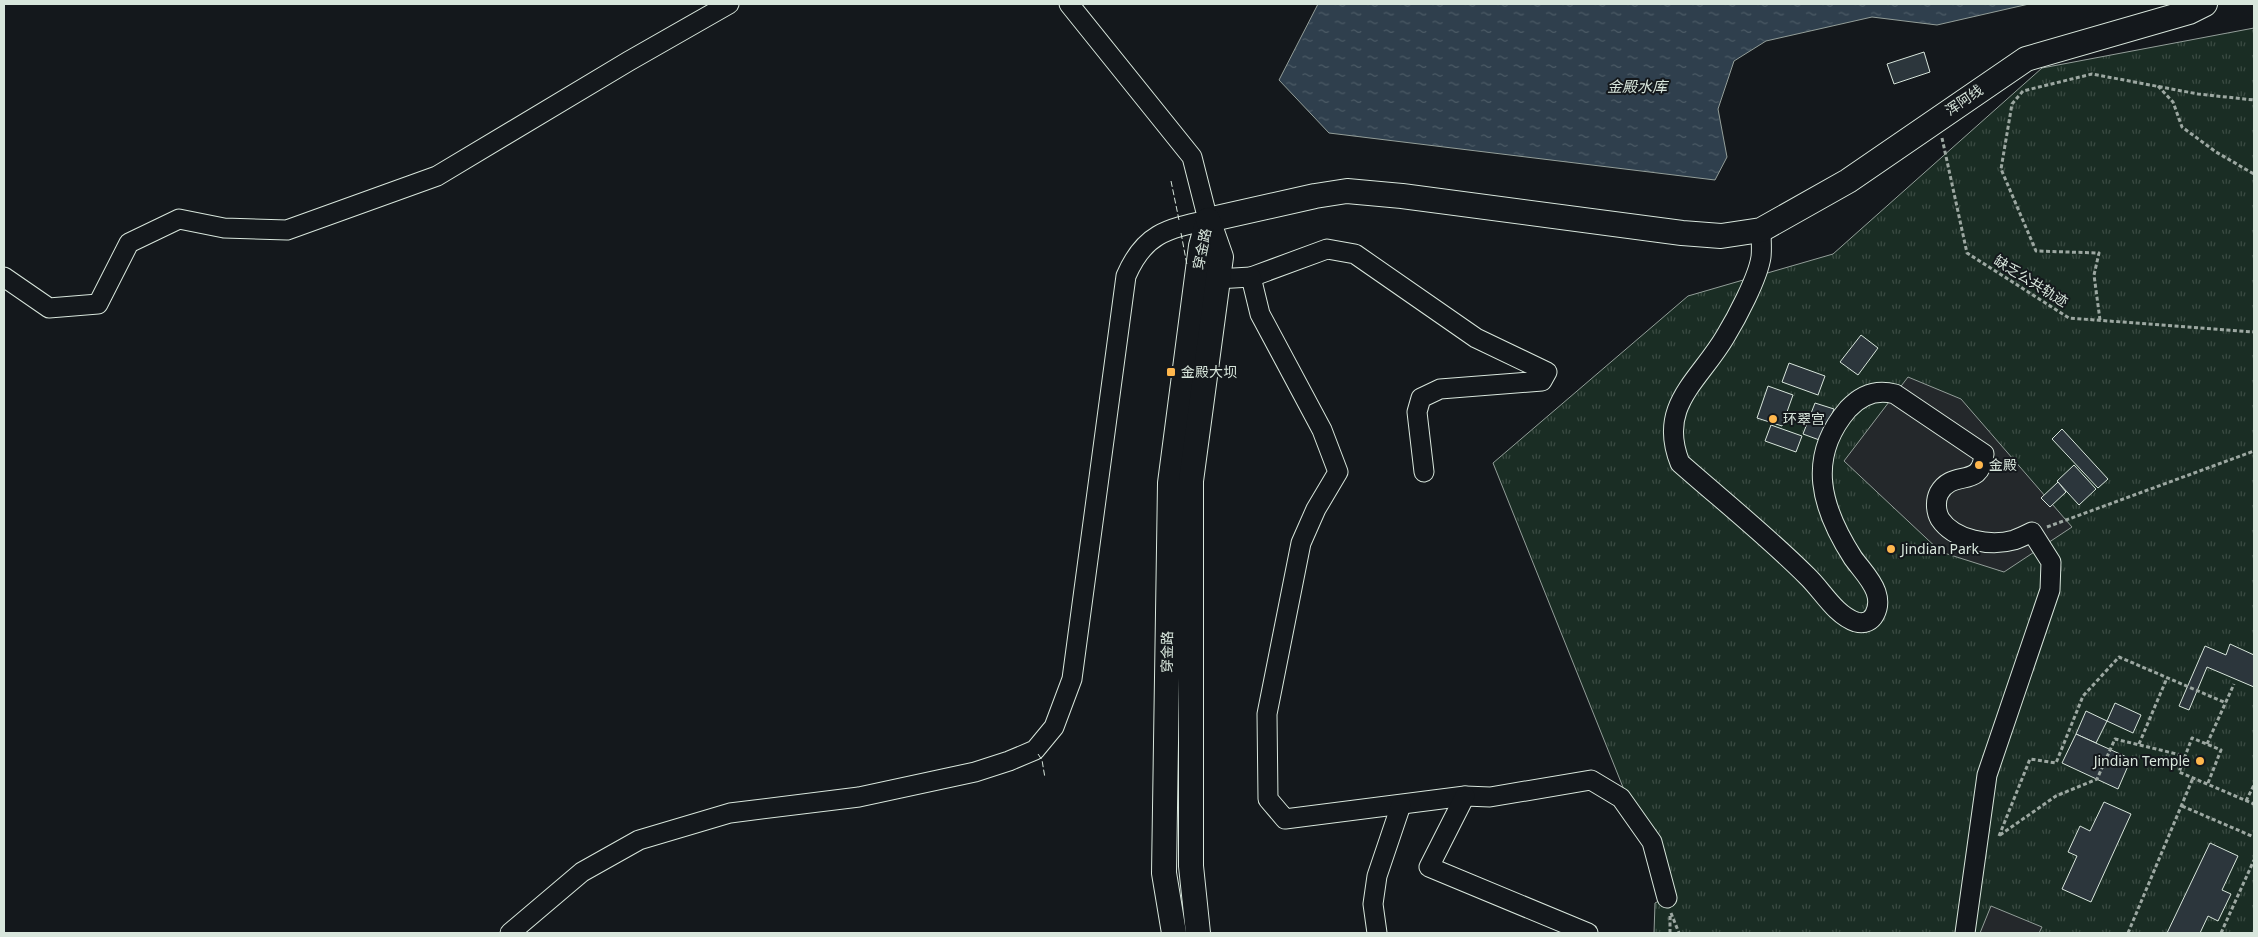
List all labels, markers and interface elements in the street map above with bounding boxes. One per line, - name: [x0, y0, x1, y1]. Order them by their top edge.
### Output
- water label: 金殿水库: [1607, 76, 1670, 96]
- street label: 浑阿线: [1941, 80, 1986, 119]
- street label: 穿金路: [1188, 226, 1215, 271]
- street label: 缺乏公共轨迹: [1991, 250, 2072, 311]
- place label: 金殿大坝: [1181, 362, 1237, 381]
- marker: 金殿大坝: [1165, 366, 1177, 378]
- place label: 环翠宫: [1783, 409, 1825, 428]
- marker: 环翠宫: [1767, 413, 1779, 425]
- place label: 金殿: [1989, 455, 2017, 474]
- marker: 金殿: [1973, 459, 1985, 471]
- place label: Jindian Park: [1899, 539, 1980, 558]
- marker: Jindian Park: [1885, 543, 1897, 555]
- street label: 穿金路: [1157, 631, 1176, 673]
- place label: Jindian Temple: [2092, 751, 2190, 770]
- marker: Jindian Temple: [2194, 755, 2206, 767]

